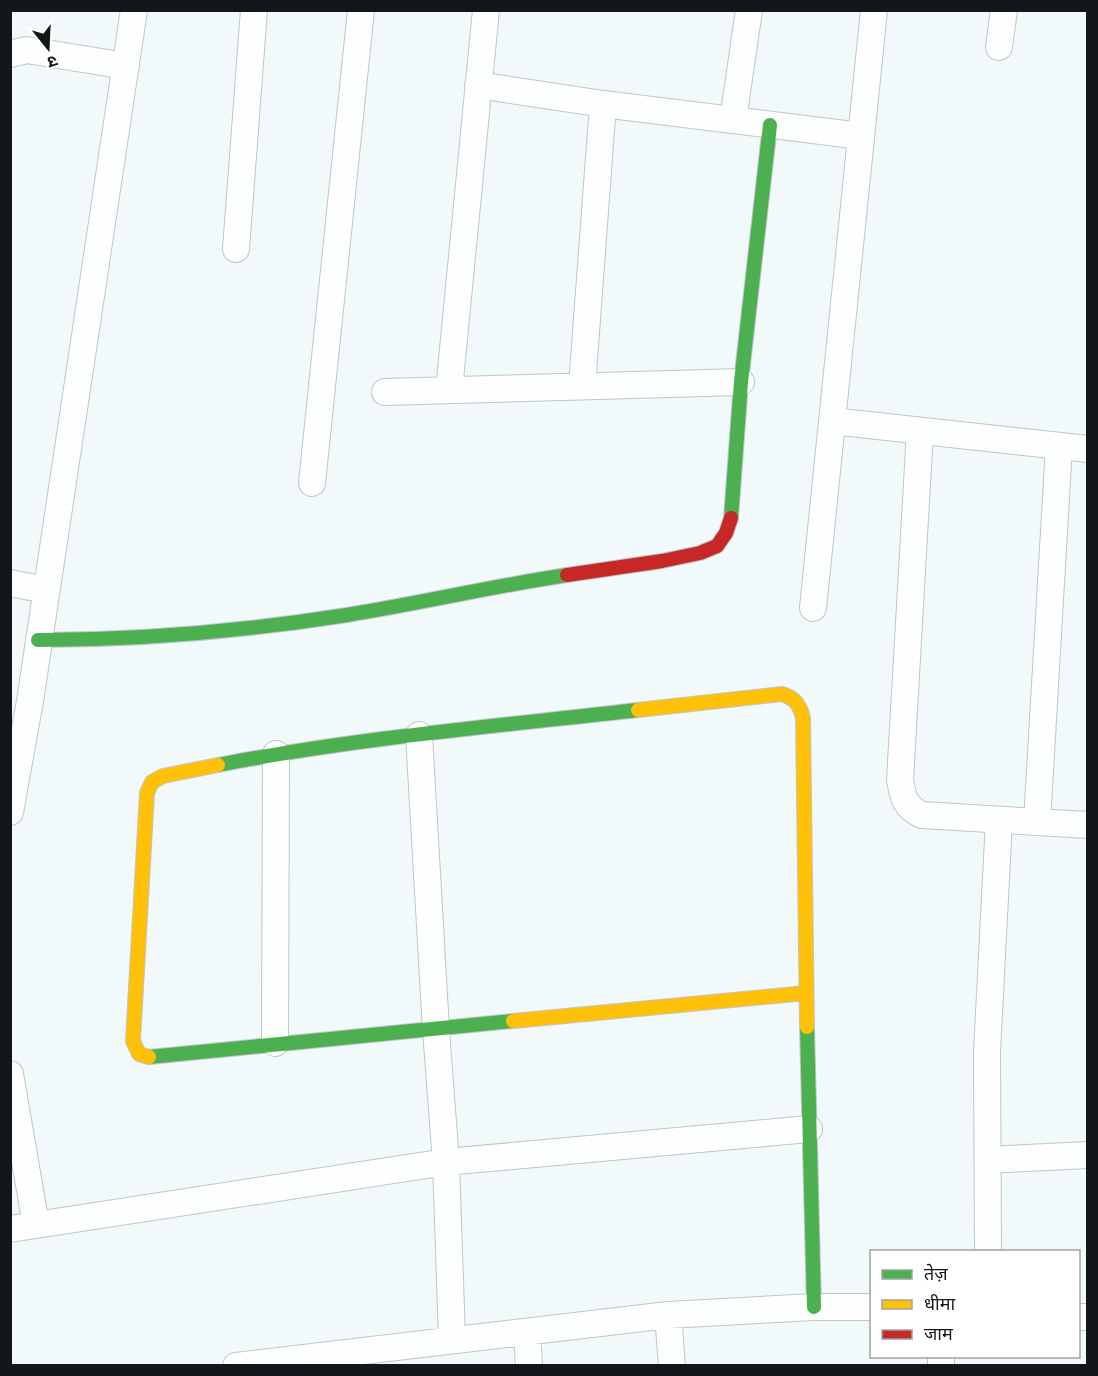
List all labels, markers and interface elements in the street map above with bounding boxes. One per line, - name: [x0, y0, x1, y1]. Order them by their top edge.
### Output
- north arrow: [18, 18, 78, 78]
- text: उ: [44, 49, 61, 75]
- legend: [870, 1250, 1080, 1358]
- text: तेज़: [924, 1260, 948, 1287]
- text: धीमा: [924, 1290, 955, 1317]
- text: जाम: [924, 1320, 954, 1347]

